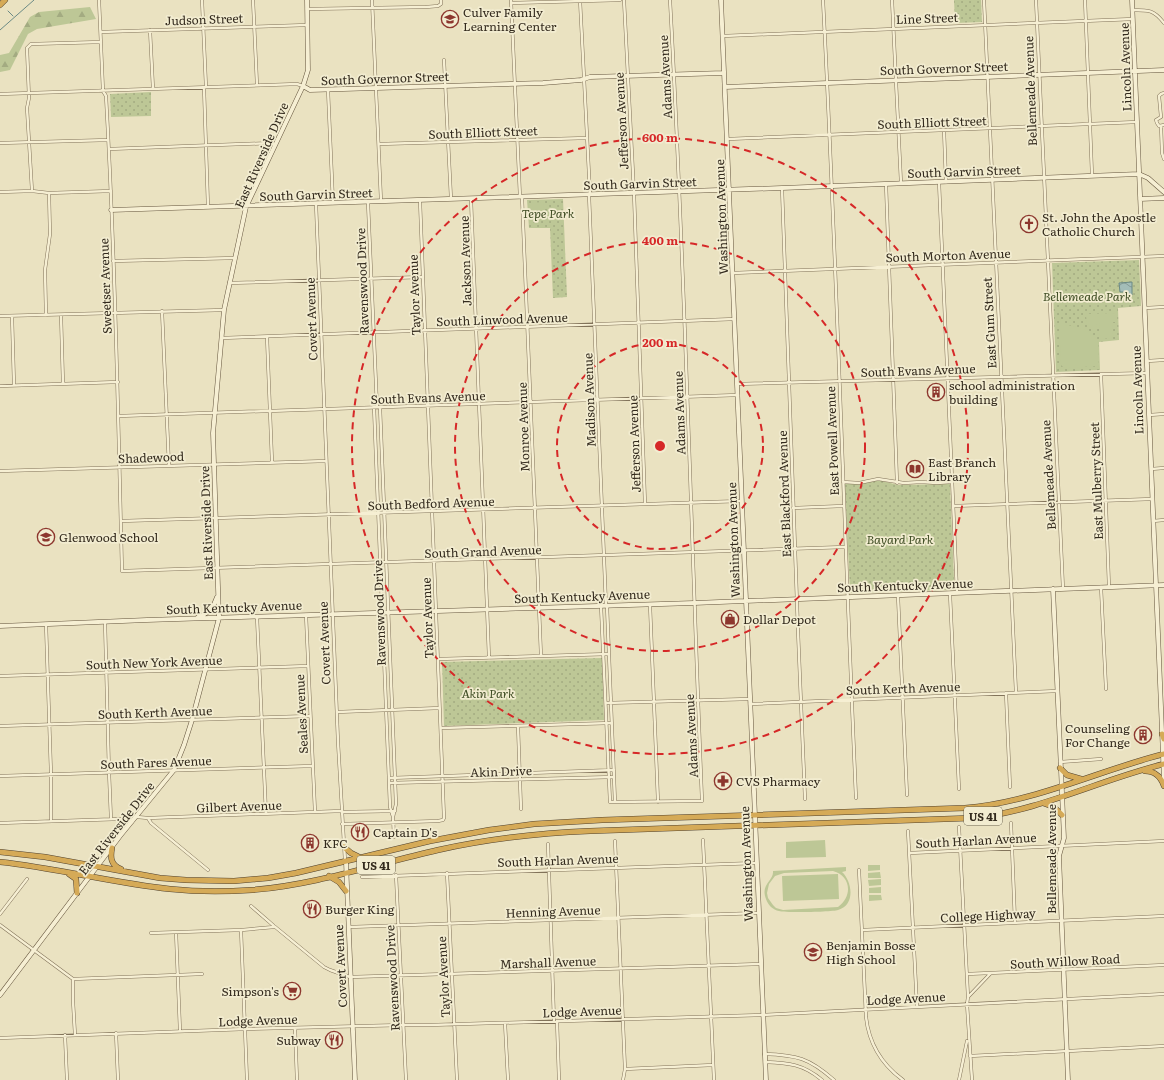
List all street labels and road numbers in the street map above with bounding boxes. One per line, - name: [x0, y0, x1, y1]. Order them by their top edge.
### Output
- street label: Line Street: [895, 8, 959, 28]
- street label: Judson Street: [165, 9, 244, 29]
- street label: Lincoln Avenue: [1114, 22, 1136, 112]
- street label: Adams Avenue: [654, 35, 676, 119]
- street label: Bellemeade Avenue: [1019, 36, 1041, 146]
- street label: South Governor Street: [880, 57, 1009, 79]
- street label: South Governor Street: [321, 67, 450, 89]
- street label: Jefferson Avenue: [609, 72, 633, 170]
- street label: East Riverside Drive: [230, 99, 292, 211]
- street label: South Elliott Street: [877, 111, 987, 133]
- street label: South Elliott Street: [428, 121, 538, 143]
- street label: Washington Avenue: [710, 159, 732, 275]
- street label: South Garvin Street: [907, 160, 1021, 182]
- street label: South Garvin Street: [583, 172, 697, 194]
- street label: South Garvin Street: [259, 183, 373, 205]
- street label: Jackson Avenue: [454, 215, 476, 307]
- street label: Ravenswood Drive: [351, 228, 373, 334]
- street label: Sweetser Avenue: [94, 238, 116, 334]
- street label: South Morton Avenue: [885, 244, 1011, 266]
- street label: Taylor Avenue: [404, 254, 424, 336]
- street label: Covert Avenue: [301, 277, 321, 361]
- street label: East Gum Street: [978, 277, 1000, 369]
- street label: South Linwood Avenue: [436, 308, 568, 330]
- street label: Lincoln Avenue: [1126, 345, 1148, 435]
- street label: Madison Avenue: [578, 353, 600, 447]
- street label: South Evans Avenue: [860, 359, 976, 381]
- street label: Adams Avenue: [669, 371, 689, 455]
- street label: Monroe Avenue: [512, 382, 534, 472]
- street label: South Evans Avenue: [370, 386, 486, 408]
- street label: East Powell Avenue: [821, 386, 843, 496]
- street label: Jefferson Avenue: [623, 395, 645, 493]
- street label: Bellemeade Avenue: [1036, 420, 1060, 530]
- street label: East Mulberry Street: [1085, 422, 1107, 540]
- street label: East Blackford Avenue: [773, 430, 795, 558]
- street label: Shadewood: [118, 447, 185, 467]
- street label: East Riverside Drive: [195, 466, 217, 580]
- street label: Washington Avenue: [722, 482, 744, 598]
- street label: South Bedford Avenue: [367, 492, 495, 514]
- street label: South Grand Avenue: [424, 540, 542, 562]
- street label: Ravenswood Drive: [368, 560, 390, 666]
- street label: South Kentucky Avenue: [837, 574, 973, 596]
- street label: Taylor Avenue: [417, 577, 437, 659]
- street label: South Kentucky Avenue: [514, 585, 650, 607]
- street label: South Kentucky Avenue: [166, 596, 302, 618]
- street label: Covert Avenue: [314, 601, 334, 685]
- street label: South New York Avenue: [85, 651, 223, 673]
- street label: Seales Avenue: [290, 674, 312, 754]
- street label: South Kerth Avenue: [845, 677, 961, 699]
- street label: Adams Avenue: [680, 694, 702, 778]
- street label: South Kerth Avenue: [97, 701, 213, 723]
- street label: South Fares Avenue: [100, 751, 212, 773]
- street label: Akin Drive: [470, 761, 532, 781]
- street label: East Riverside Drive: [74, 777, 158, 879]
- street label: Gilbert Avenue: [196, 796, 282, 816]
- street label: Bellemeade Avenue: [1042, 804, 1060, 914]
- street label: Washington Avenue: [735, 806, 757, 922]
- road number: US 41: [964, 807, 1002, 825]
- street label: South Harlan Avenue: [915, 828, 1037, 852]
- street label: South Harlan Avenue: [497, 849, 619, 871]
- road number: US 41: [357, 856, 395, 874]
- street label: Henning Avenue: [505, 900, 601, 922]
- street label: College Highway: [940, 904, 1036, 926]
- street label: Covert Avenue: [329, 924, 351, 1008]
- street label: Ravenswood Drive: [380, 925, 404, 1031]
- street label: Taylor Avenue: [432, 936, 454, 1018]
- street label: South Willow Road: [1010, 949, 1121, 973]
- street label: Marshall Avenue: [500, 951, 596, 973]
- street label: Lodge Avenue: [866, 987, 946, 1009]
- street label: Lodge Avenue: [542, 1001, 622, 1021]
- street label: Lodge Avenue: [218, 1010, 298, 1030]

